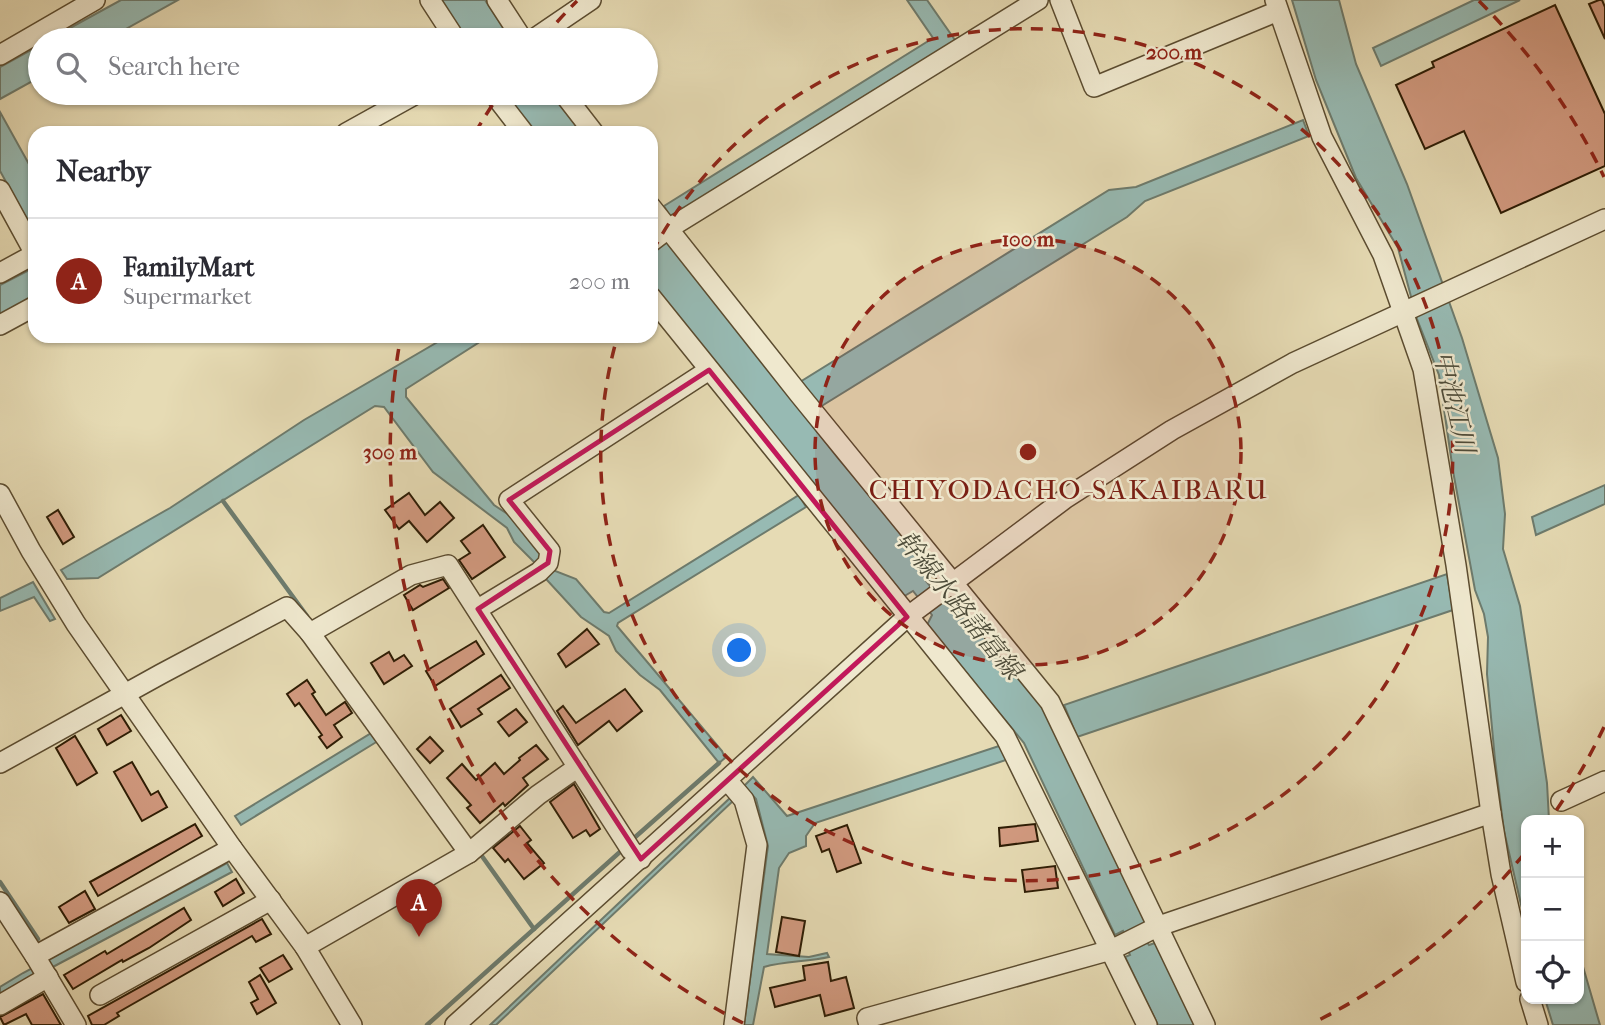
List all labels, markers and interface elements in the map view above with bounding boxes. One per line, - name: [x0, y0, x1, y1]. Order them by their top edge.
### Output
- search box: [28, 28, 658, 105]
- text: 200 m: [1146, 40, 1203, 64]
- icon: search: [52, 48, 90, 86]
- text: Search here: [108, 51, 240, 82]
- text: Nearby: [56, 154, 151, 189]
- text: 100 m: [1002, 227, 1055, 251]
- text: FamilyMart: [123, 252, 254, 283]
- text: A: [72, 268, 86, 295]
- text: 200 m: [569, 268, 630, 295]
- text: Supermarket: [123, 283, 252, 310]
- water label: 中池江川: [1427, 348, 1481, 459]
- text: 300 m: [363, 440, 417, 464]
- centre of rings: [1016, 440, 1040, 464]
- district label: CHIYODACHO-SAKAIBARU: [869, 473, 1269, 506]
- water label: 幹線水路諸富線: [890, 525, 1030, 688]
- your location: [722, 633, 756, 667]
- map controls: [1521, 815, 1584, 1004]
- button: +: [1521, 815, 1584, 878]
- button: −: [1521, 878, 1584, 941]
- pin: A: [396, 879, 442, 937]
- button: locate: [1521, 941, 1584, 1004]

